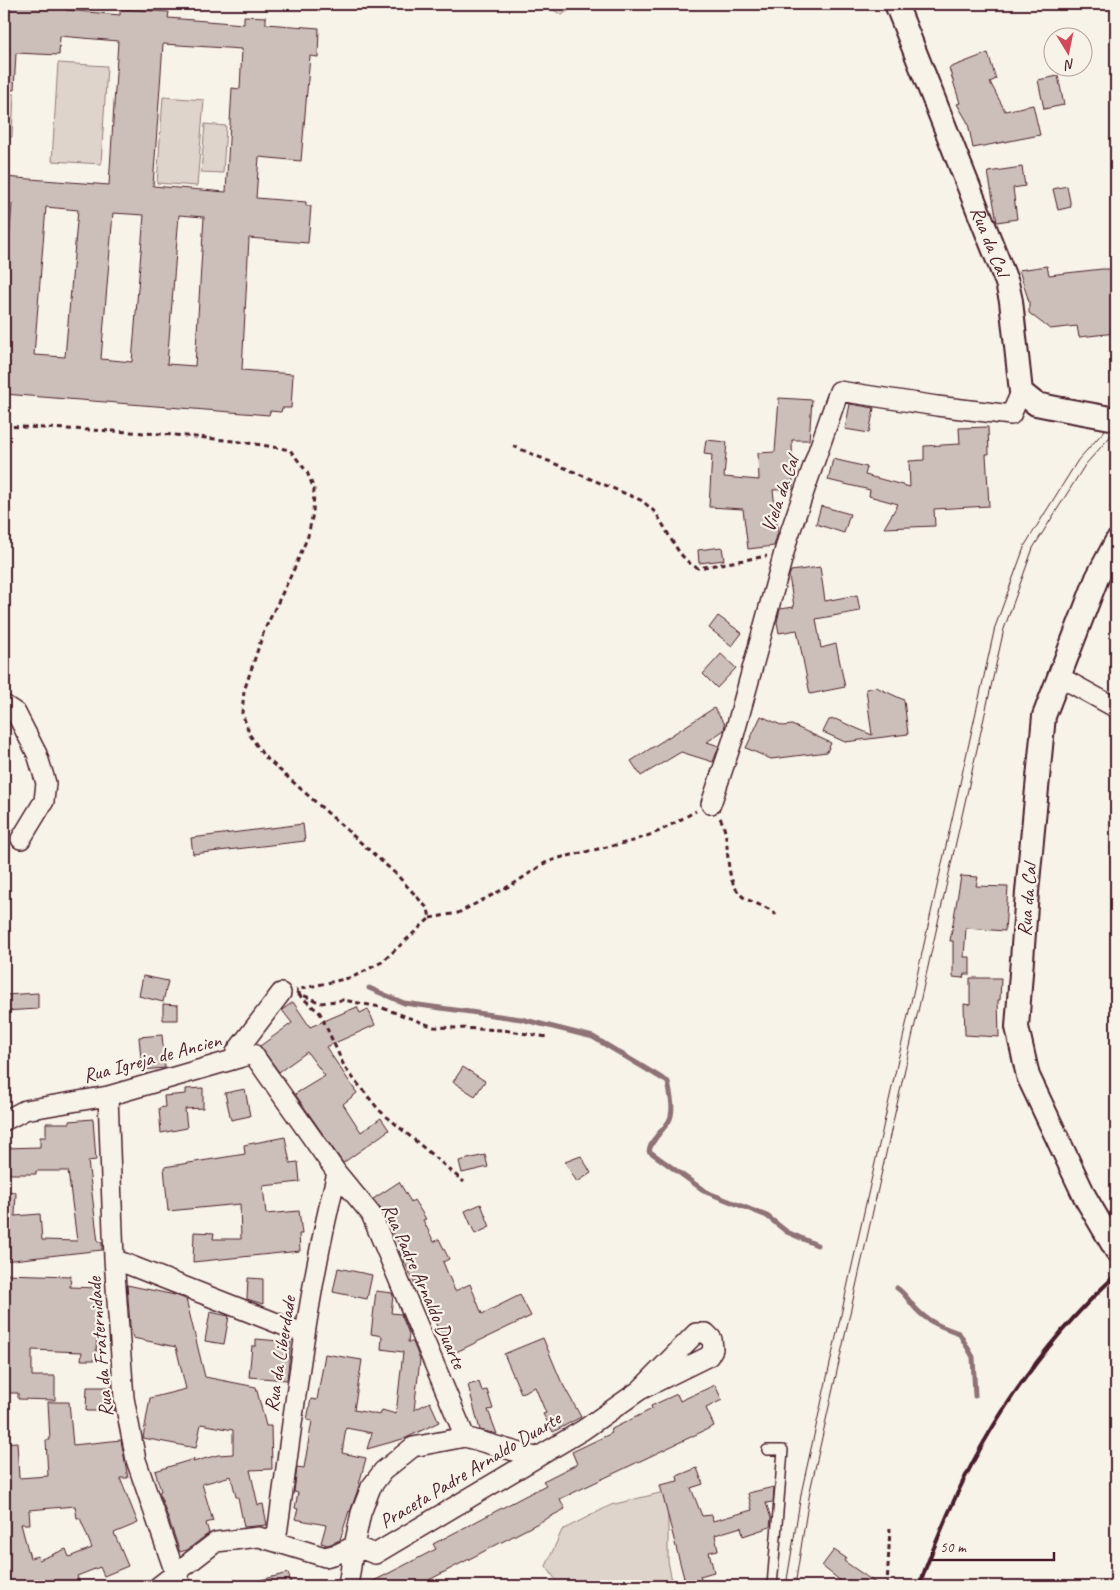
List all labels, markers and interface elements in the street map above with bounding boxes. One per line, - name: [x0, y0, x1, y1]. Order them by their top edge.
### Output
- north arrow: [1042, 28, 1092, 78]
- text: N: [1062, 55, 1076, 74]
- street label: Rua da Cal: [965, 202, 1017, 283]
- street label: Viela da Cal: [755, 449, 806, 535]
- street label: Rua da Cal: [1011, 859, 1043, 937]
- street label: Rua Igreja de Ancien: [80, 1027, 225, 1088]
- street label: Rua Padre Arnaldo Duarte: [376, 1200, 472, 1374]
- street label: Rua da Fraternidade: [81, 1275, 119, 1418]
- street label: Rua da Liberdade: [259, 1293, 302, 1414]
- street label: Praceta Padre Arnaldo Duarte: [375, 1405, 566, 1534]
- scale bar: [932, 1530, 1055, 1562]
- text: 50 m: [940, 1538, 967, 1557]

